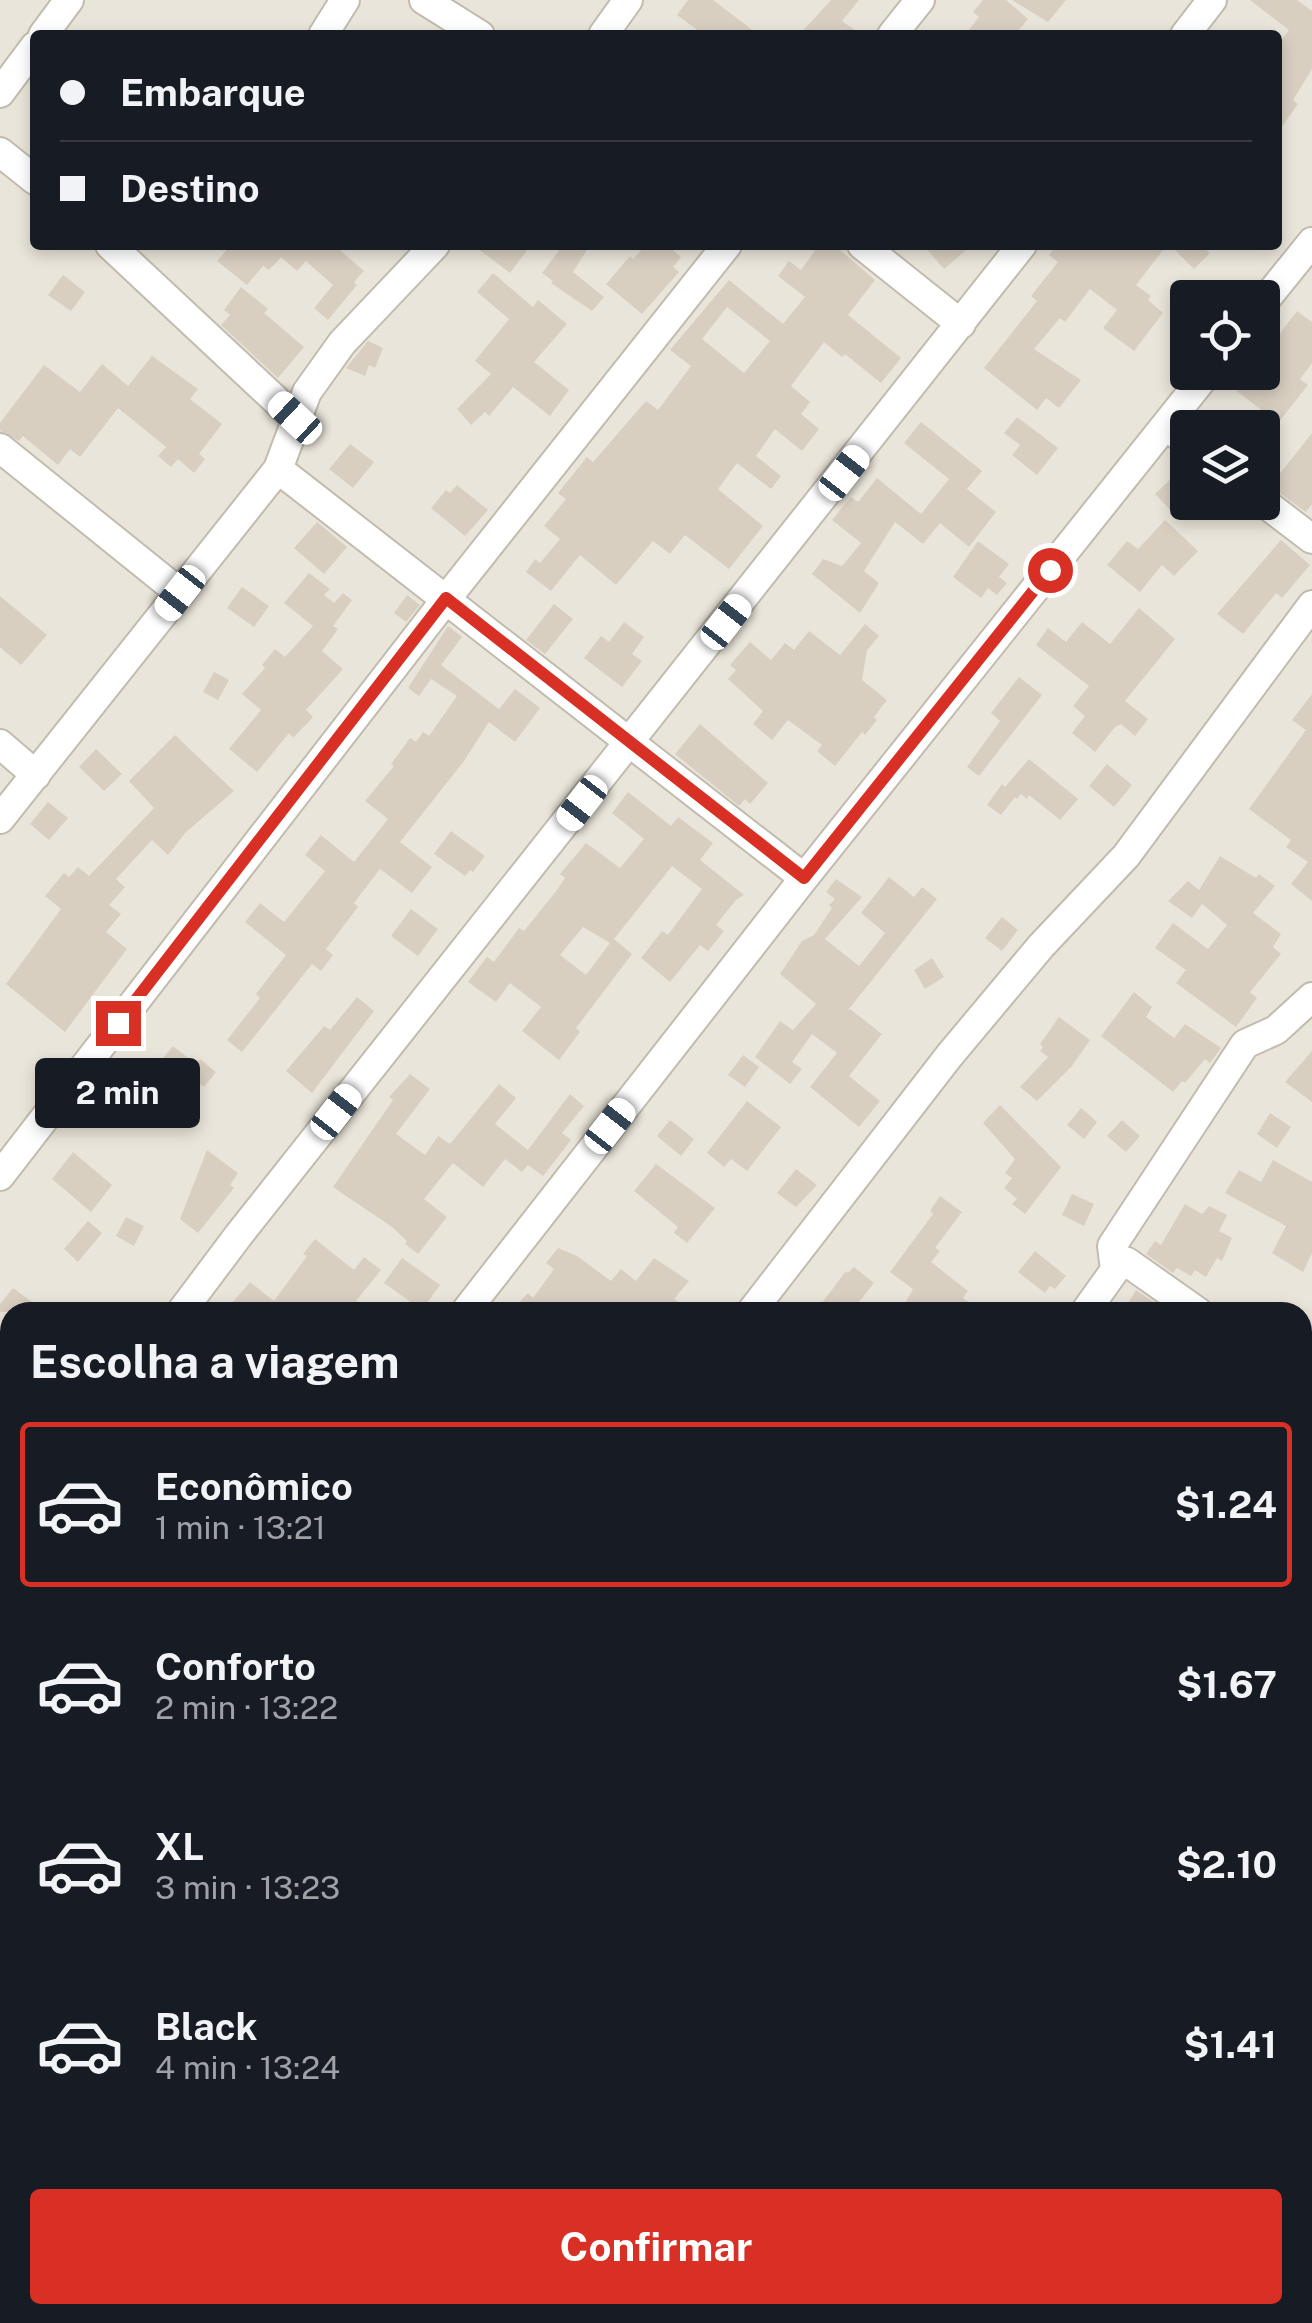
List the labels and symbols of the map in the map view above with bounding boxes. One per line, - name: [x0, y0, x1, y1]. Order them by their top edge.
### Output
- car: [263, 387, 327, 449]
- car: [814, 440, 874, 506]
- route start: [1028, 548, 1073, 593]
- car: [150, 560, 210, 626]
- car: [696, 589, 756, 655]
- car: [552, 770, 612, 836]
- route end: [96, 1001, 141, 1046]
- callout: 2 min: [36, 1058, 200, 1128]
- car: [306, 1079, 366, 1145]
- car: [580, 1093, 640, 1159]

